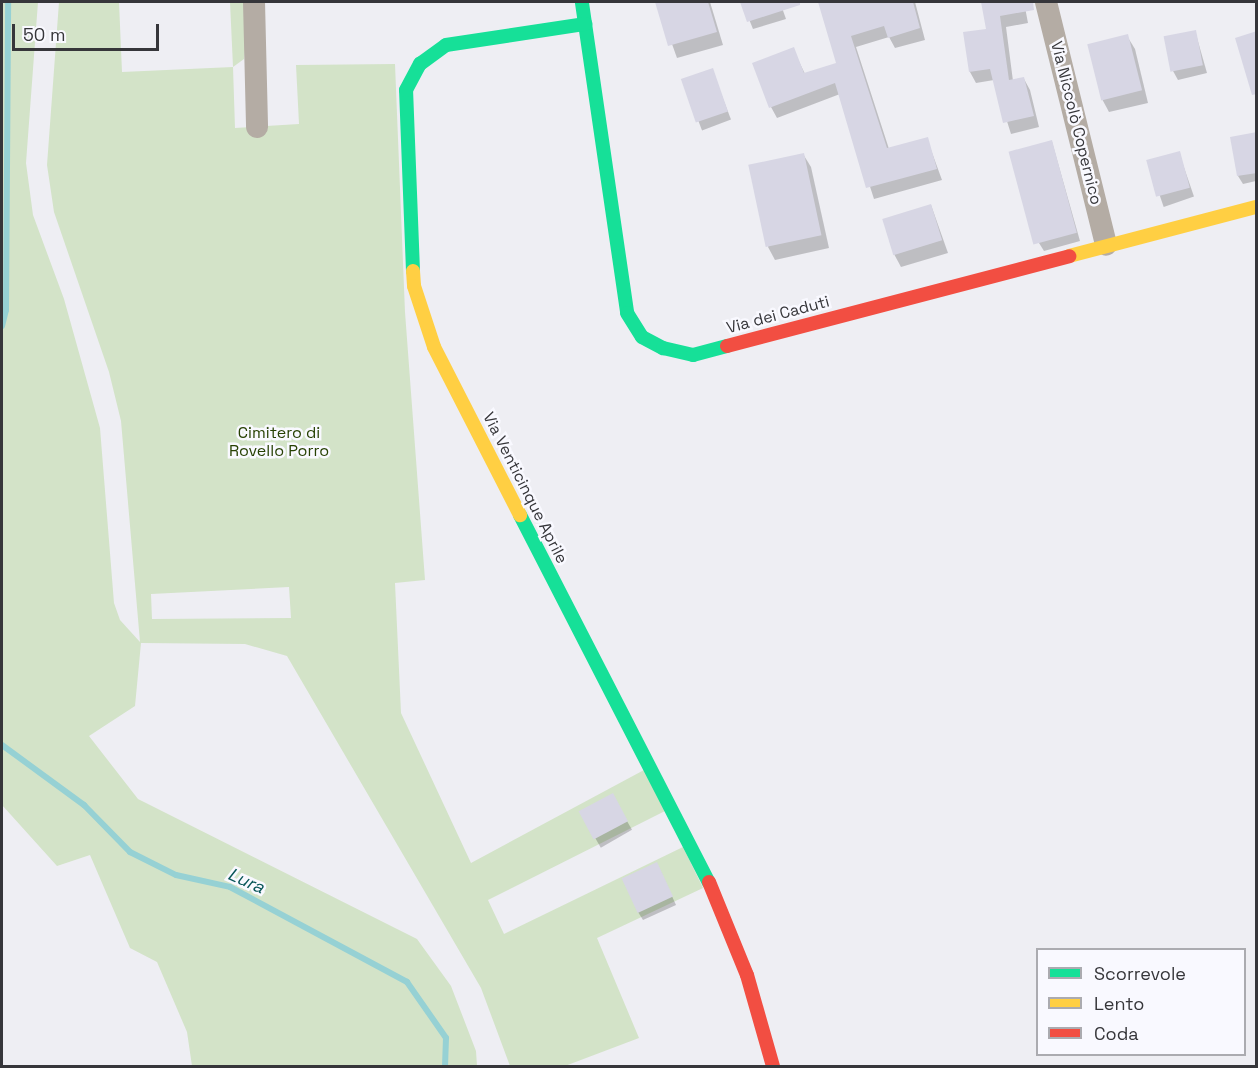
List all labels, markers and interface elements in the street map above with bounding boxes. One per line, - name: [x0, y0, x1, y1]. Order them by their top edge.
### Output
- scale bar: [15, 12, 162, 50]
- text: 50 m: [23, 23, 65, 46]
- street label: Via Niccolò Copernico: [1046, 39, 1106, 207]
- street label: Via dei Caduti: [725, 292, 831, 338]
- street label: Via Venticinque Aprile: [478, 409, 572, 567]
- park label: Cimitero di Rovello Porro: [229, 423, 329, 461]
- water label: Lura: [224, 863, 268, 899]
- legend: [1036, 948, 1246, 1056]
- text: Scorrevole: [1094, 962, 1186, 985]
- text: Lento: [1094, 992, 1144, 1015]
- text: Coda: [1094, 1022, 1139, 1045]

